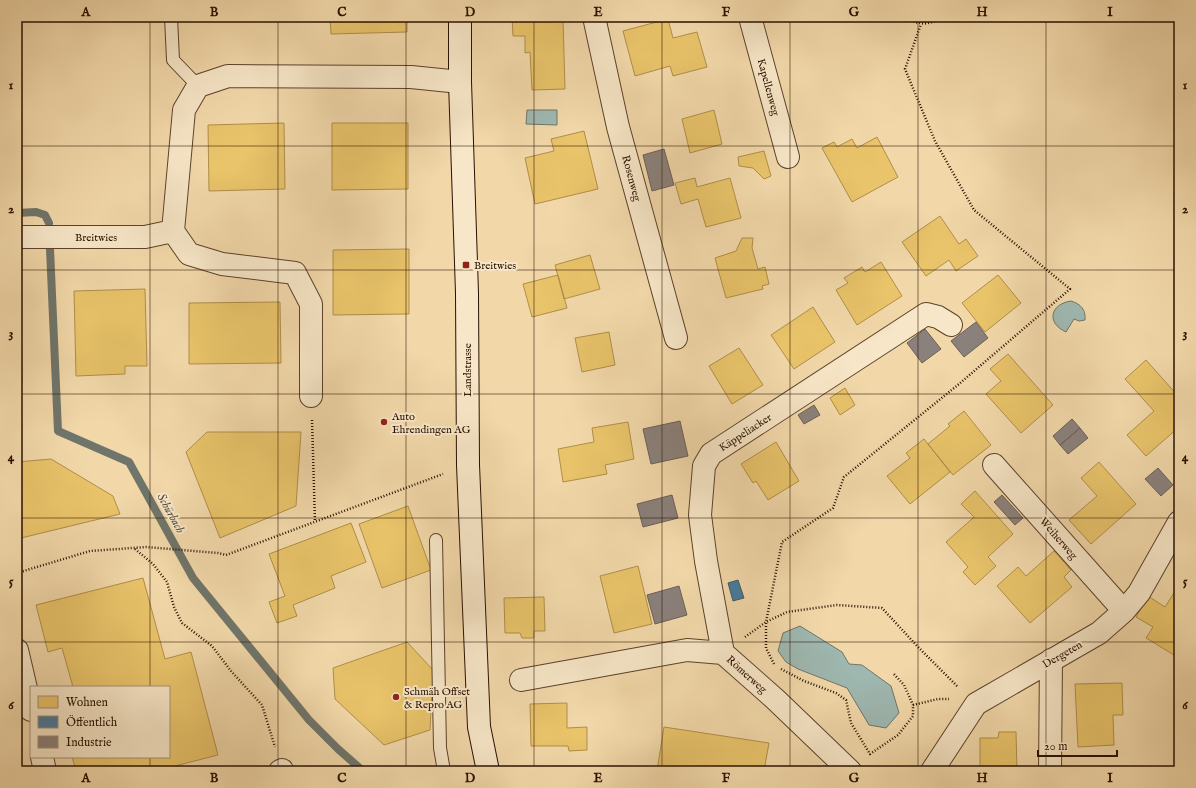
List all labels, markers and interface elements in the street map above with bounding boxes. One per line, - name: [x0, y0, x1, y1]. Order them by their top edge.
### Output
- text: A: [81, 4, 92, 21]
- text: B: [210, 4, 219, 21]
- text: C: [337, 4, 347, 21]
- text: D: [465, 4, 476, 21]
- text: E: [593, 4, 603, 21]
- text: F: [722, 4, 731, 21]
- text: G: [849, 4, 860, 21]
- text: H: [976, 4, 988, 21]
- text: I: [1107, 4, 1113, 21]
- street label: Kapellenweg: [754, 57, 783, 118]
- text: 1: [9, 77, 14, 94]
- text: 1: [1183, 77, 1188, 94]
- street label: Rosenweg: [618, 154, 644, 204]
- text: 2: [8, 201, 14, 218]
- text: 2: [1182, 201, 1188, 218]
- street label: Breitwies: [75, 231, 117, 245]
- place label: Breitwies: [474, 259, 516, 273]
- marker: Breitwies: [461, 260, 471, 270]
- text: 3: [9, 325, 14, 342]
- text: 3: [1183, 325, 1188, 342]
- street label: Landstrasse: [461, 343, 475, 397]
- place label: Auto Ehrendingen AG: [391, 410, 471, 437]
- street label: Käppeliacker: [717, 411, 775, 455]
- marker: Auto Ehrendingen AG: [379, 417, 389, 427]
- text: 4: [8, 449, 15, 466]
- text: 4: [1182, 449, 1189, 466]
- water label: Schürbach: [154, 491, 188, 536]
- street label: Weiherweg: [1036, 515, 1081, 563]
- text: 5: [9, 573, 14, 590]
- text: 5: [1183, 573, 1188, 590]
- street label: Dergeten: [1040, 638, 1085, 672]
- street label: Römerweg: [723, 653, 770, 697]
- place label: Schmäh Offset & Repro AG: [404, 685, 470, 712]
- legend: [30, 686, 170, 758]
- marker: Schmäh Offset & Repro AG: [391, 692, 401, 702]
- text: Wohnen: [66, 695, 109, 710]
- text: 6: [8, 697, 14, 714]
- text: 6: [1182, 697, 1188, 714]
- text: Öffentlich: [66, 714, 118, 730]
- scale bar: [1038, 732, 1117, 758]
- text: Industrie: [66, 735, 112, 750]
- text: 20 m: [1044, 739, 1067, 754]
- text: A: [81, 770, 92, 787]
- text: B: [210, 770, 219, 787]
- text: C: [337, 770, 347, 787]
- text: D: [465, 770, 476, 787]
- text: E: [593, 770, 603, 787]
- text: F: [722, 770, 731, 787]
- text: G: [849, 770, 860, 787]
- text: H: [976, 770, 988, 787]
- text: I: [1107, 770, 1113, 787]

